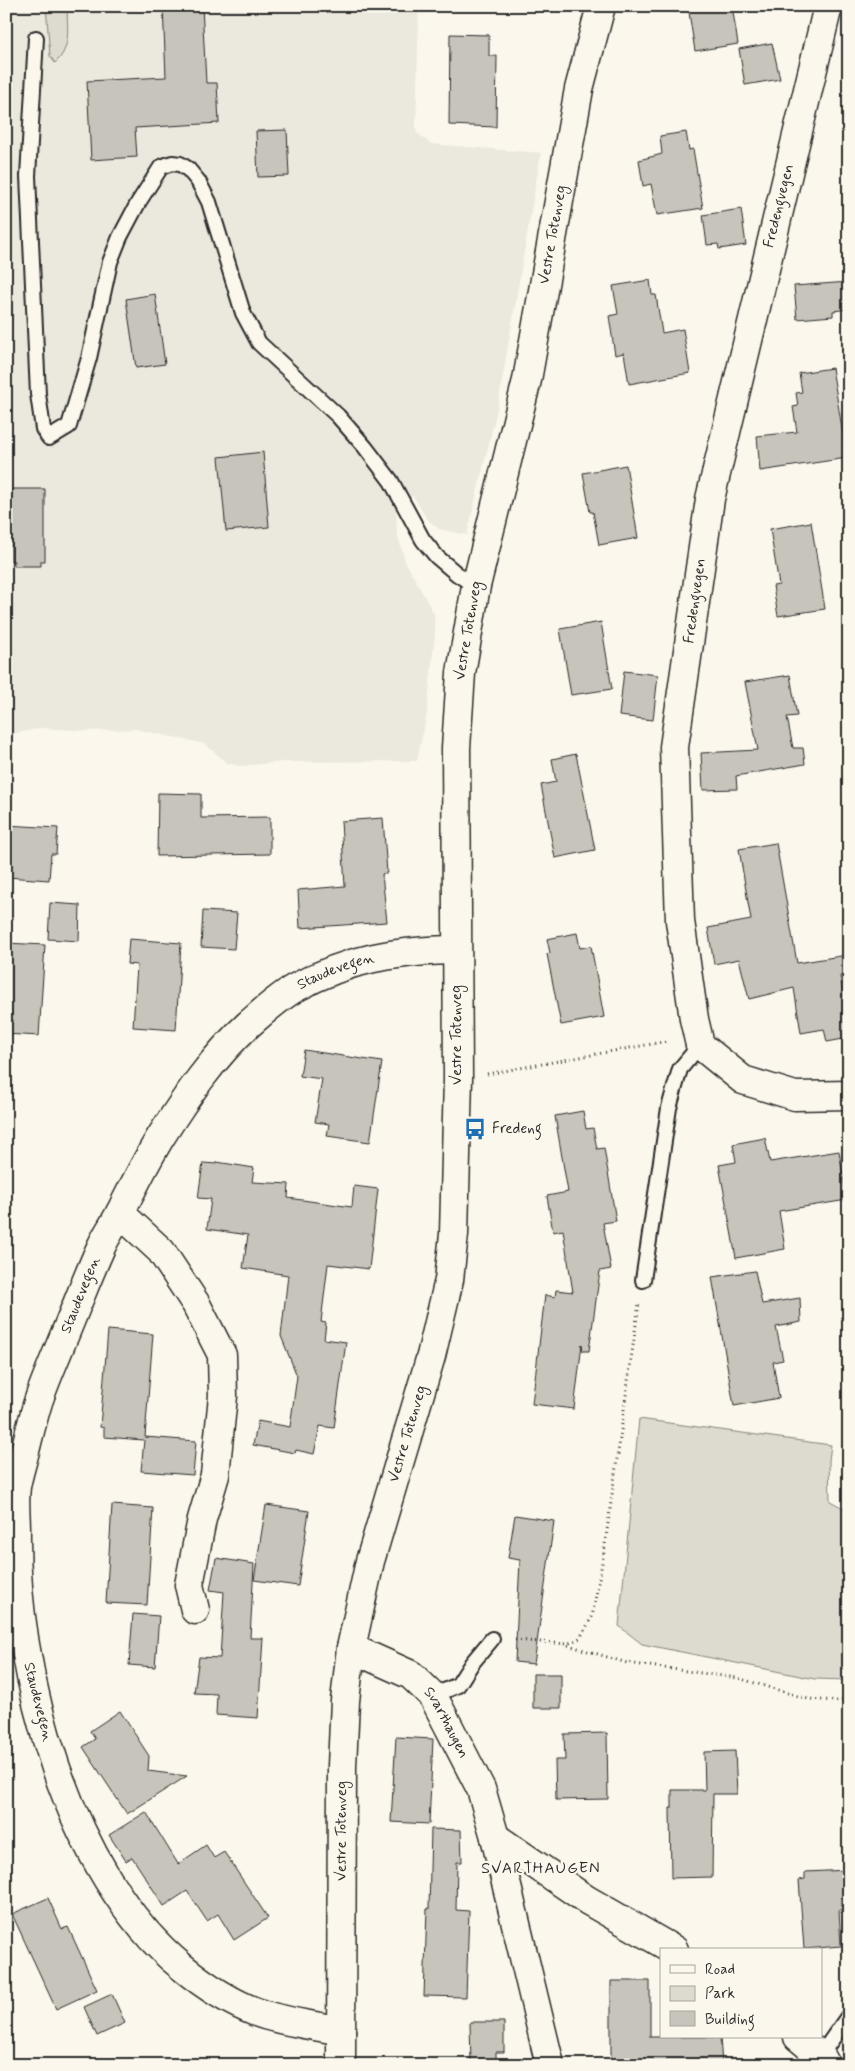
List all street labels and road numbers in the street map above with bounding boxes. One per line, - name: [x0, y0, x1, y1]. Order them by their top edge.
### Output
- street label: Fredengvegen: [759, 162, 800, 250]
- street label: Vestre Totenveg: [534, 184, 573, 286]
- street label: Fredengvegen: [679, 557, 712, 645]
- street label: Vestre Totenveg: [451, 579, 488, 681]
- street label: Staudevegen: [294, 948, 377, 995]
- street label: Vestre Totenveg: [447, 985, 468, 1085]
- street label: Staudevegen: [56, 1253, 106, 1336]
- street label: Vestre Totenveg: [384, 1383, 433, 1485]
- street label: Staudevegen: [18, 1660, 58, 1744]
- street label: Svarthaugen: [419, 1682, 473, 1762]
- street label: Vestre Totenveg: [332, 1781, 353, 1881]

